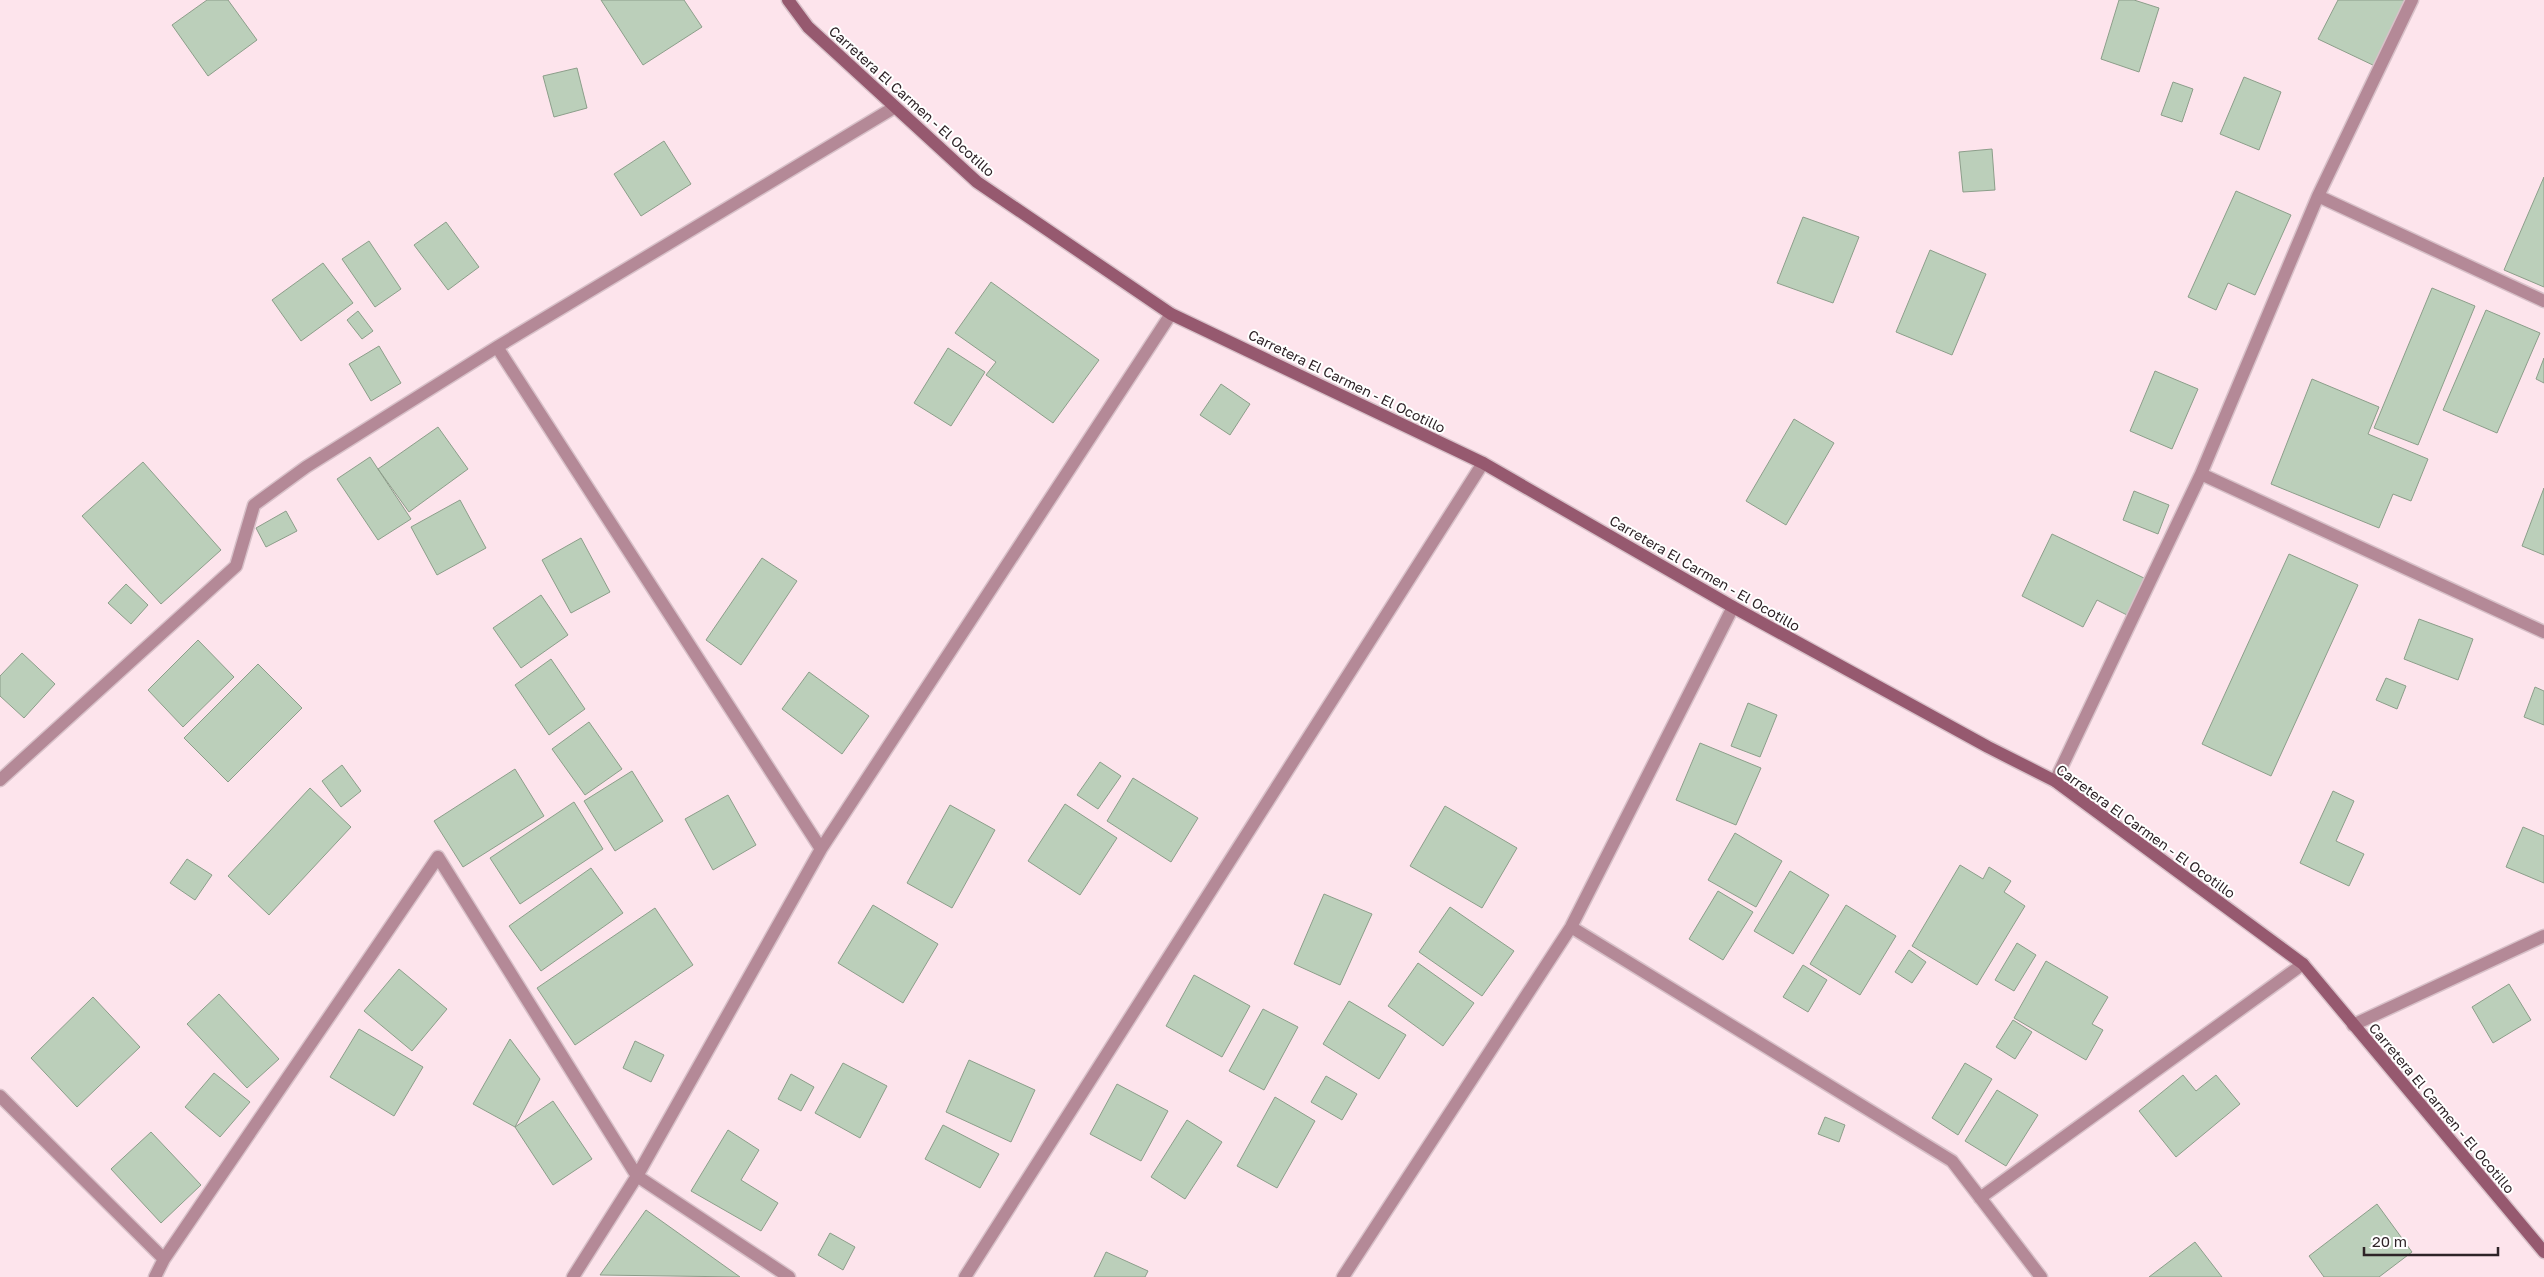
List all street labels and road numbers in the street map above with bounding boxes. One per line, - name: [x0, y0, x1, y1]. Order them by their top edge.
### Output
- street label: Carretera El Carmen - El Ocotillo: [826, 22, 998, 180]
- street label: Carretera El Carmen - El Ocotillo: [1246, 326, 1448, 436]
- street label: Carretera El Carmen - El Ocotillo: [1607, 511, 1803, 635]
- street label: Carretera El Carmen - El Ocotillo: [2053, 760, 2239, 902]
- street label: Carretera El Carmen - El Ocotillo: [2366, 1019, 2518, 1197]

